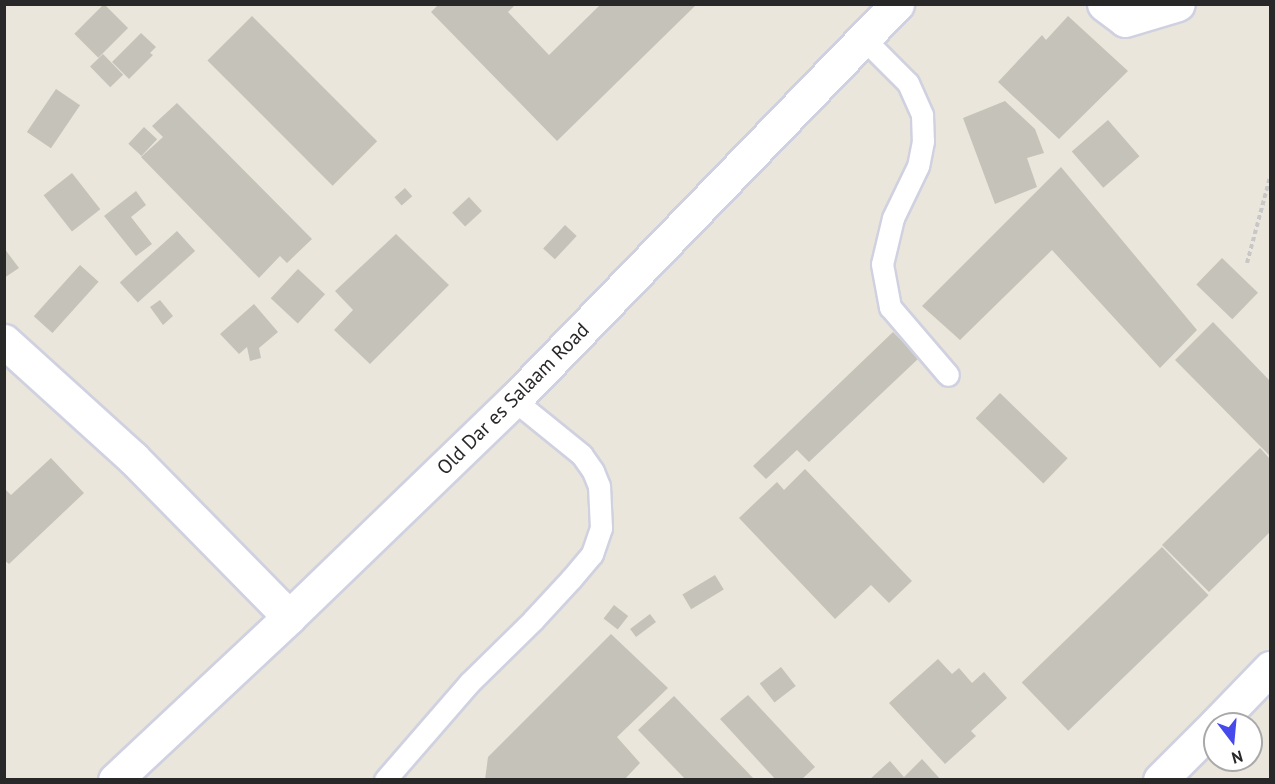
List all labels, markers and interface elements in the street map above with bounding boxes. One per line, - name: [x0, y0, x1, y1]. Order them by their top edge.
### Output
- street label: Old Dar es Salaam Road: [432, 318, 594, 480]
- north arrow: [1203, 712, 1263, 772]
- text: N: [1230, 746, 1245, 768]

